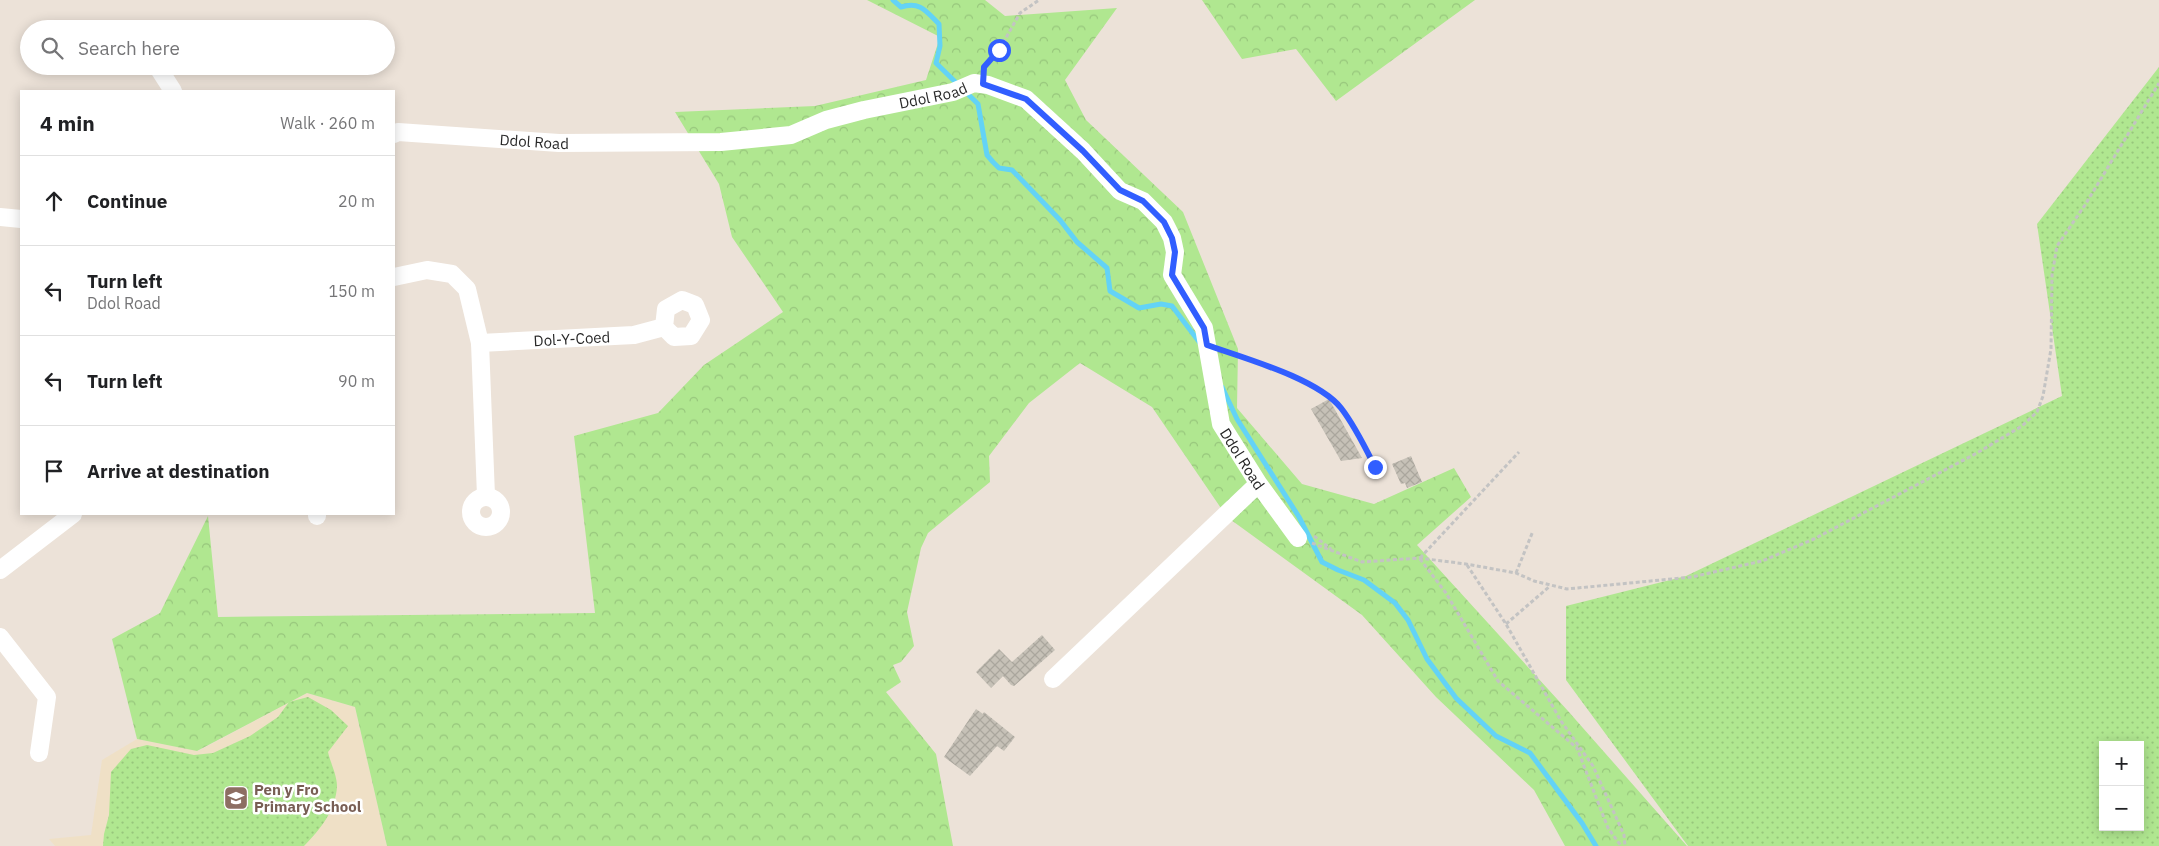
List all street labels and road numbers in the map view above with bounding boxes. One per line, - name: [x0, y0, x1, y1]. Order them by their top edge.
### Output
- street label: Ddol Road: [897, 78, 970, 112]
- street label: Ddol Road: [499, 129, 569, 153]
- street label: Dol-Y-Coed: [533, 327, 611, 350]
- street label: Ddol Road: [1216, 424, 1269, 493]

